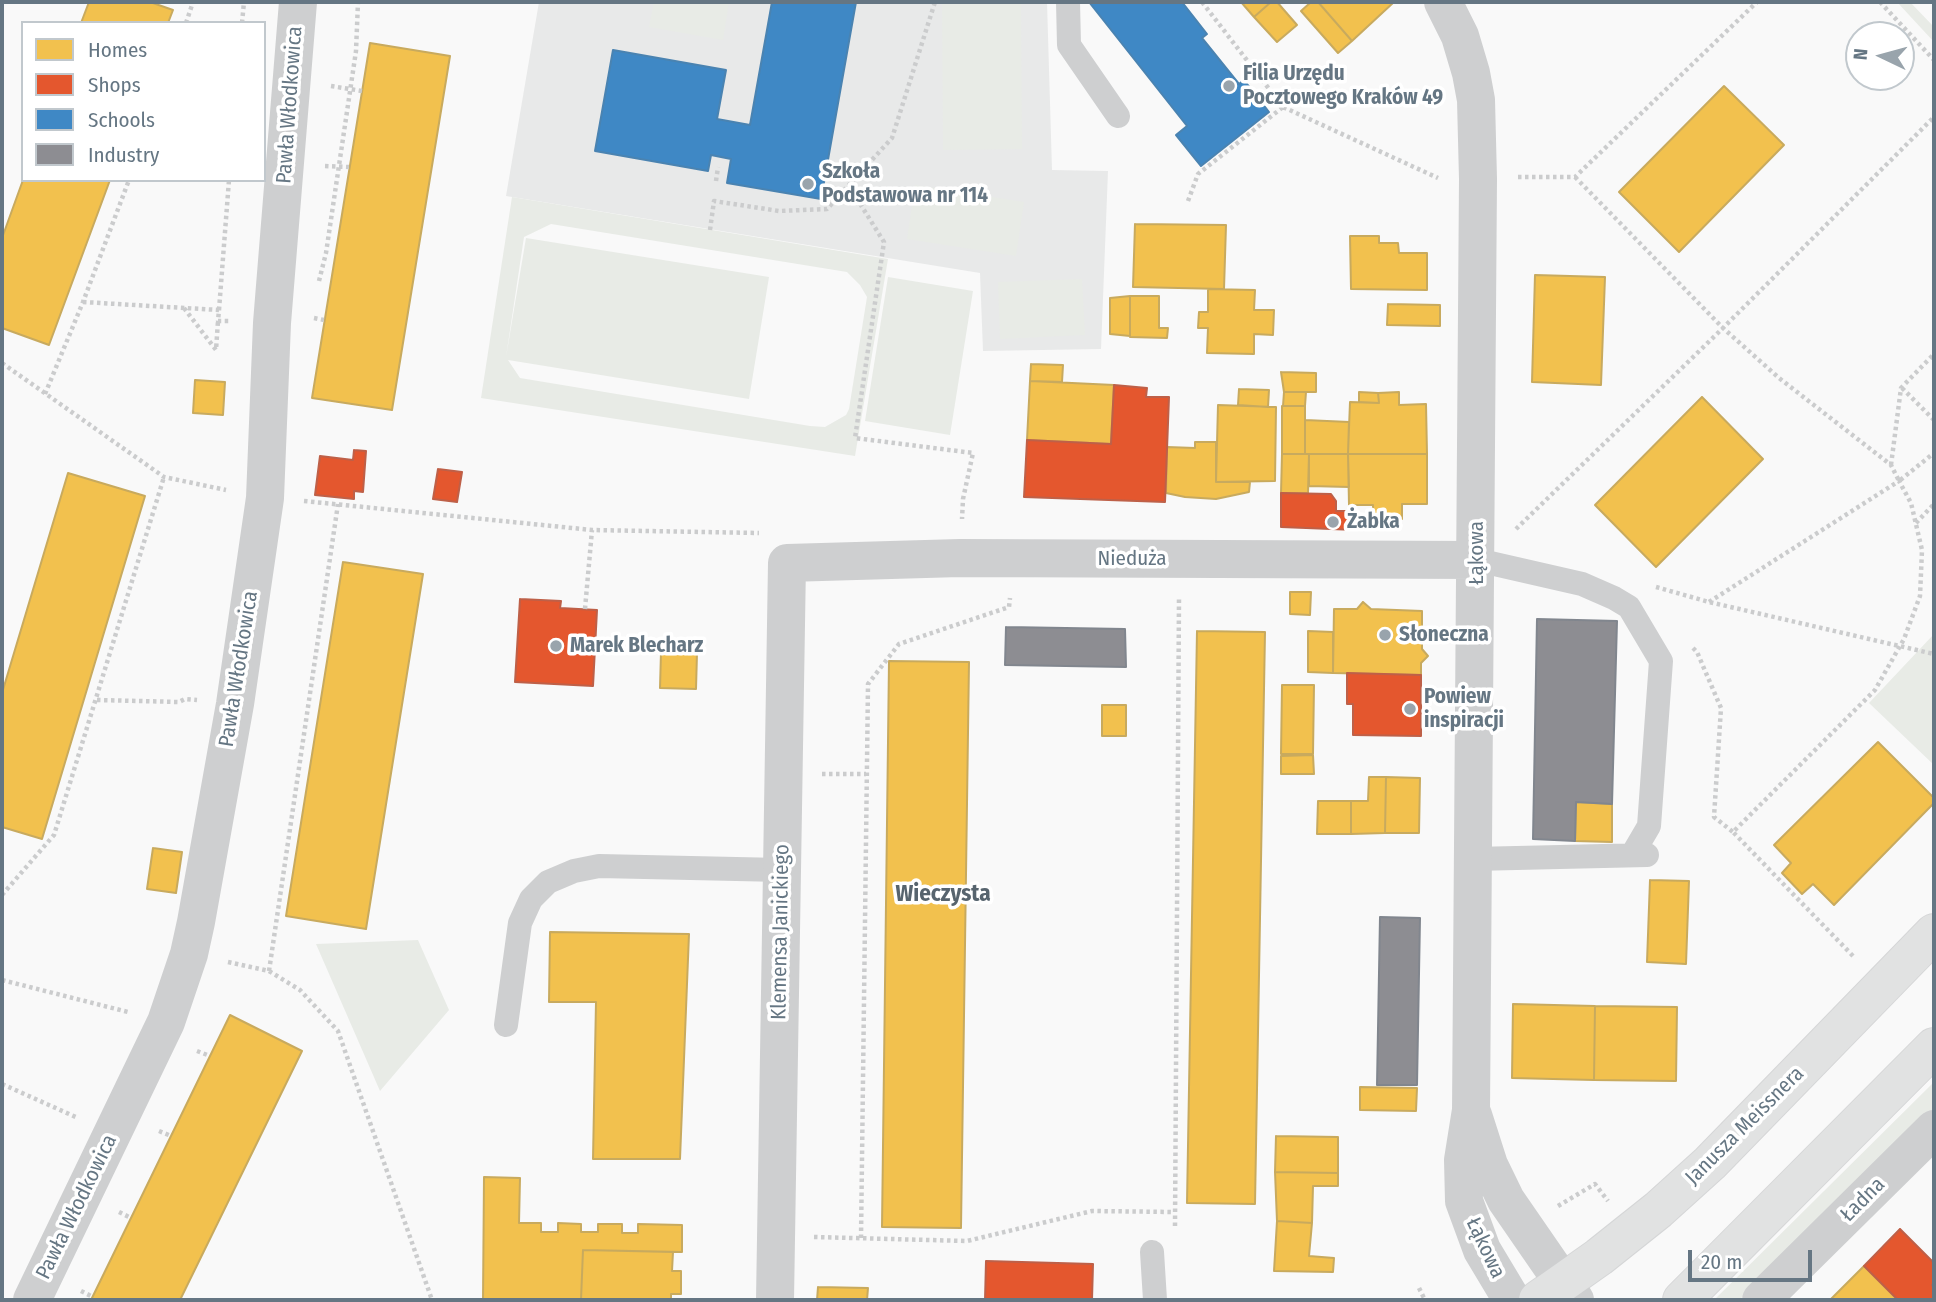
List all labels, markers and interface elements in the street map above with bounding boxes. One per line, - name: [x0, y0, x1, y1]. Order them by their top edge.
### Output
- legend: [21, 21, 266, 182]
- north arrow: [1845, 21, 1915, 91]
- street label: Pawła Włodkowica: [272, 25, 308, 185]
- text: Homes: [88, 37, 147, 63]
- text: N: [1849, 48, 1873, 61]
- place label: Filia Urzędu Pocztowego Kraków 49: [1243, 61, 1443, 111]
- text: Shops: [88, 72, 141, 98]
- marker: Filia Urzędu Pocztowego Kraków 49: [1221, 78, 1237, 94]
- text: Schools: [88, 107, 155, 133]
- text: Industry: [88, 142, 159, 168]
- place label: Szkoła Podstawowa nr 114: [822, 159, 988, 209]
- marker: Szkoła Podstawowa nr 114: [800, 176, 816, 192]
- place label: Żabka: [1347, 509, 1400, 535]
- marker: Żabka: [1325, 514, 1341, 530]
- street label: Łąkowa: [1464, 521, 1490, 585]
- street label: Nieduża: [1098, 546, 1166, 572]
- street label: Pawła Włodkowica: [214, 589, 264, 749]
- place label: Słoneczna: [1399, 622, 1489, 648]
- marker: Słoneczna: [1377, 627, 1393, 643]
- place label: Marek Blecharz: [570, 633, 703, 659]
- marker: Marek Blecharz: [548, 638, 564, 654]
- place label: Powiew inspiracji: [1424, 684, 1504, 734]
- marker: Powiew inspiracji: [1402, 701, 1418, 717]
- street label: Klemensa Janickiego: [767, 844, 795, 1020]
- district label: Wieczysta: [895, 881, 991, 909]
- street label: Janusza Meissnera: [1681, 1062, 1809, 1190]
- street label: Pawła Włodkowica: [31, 1131, 123, 1283]
- street label: Ładna: [1836, 1173, 1890, 1227]
- street label: Łąkowa: [1460, 1214, 1510, 1282]
- scale bar: [1691, 1236, 1815, 1280]
- text: 20 m: [1701, 1249, 1742, 1275]

